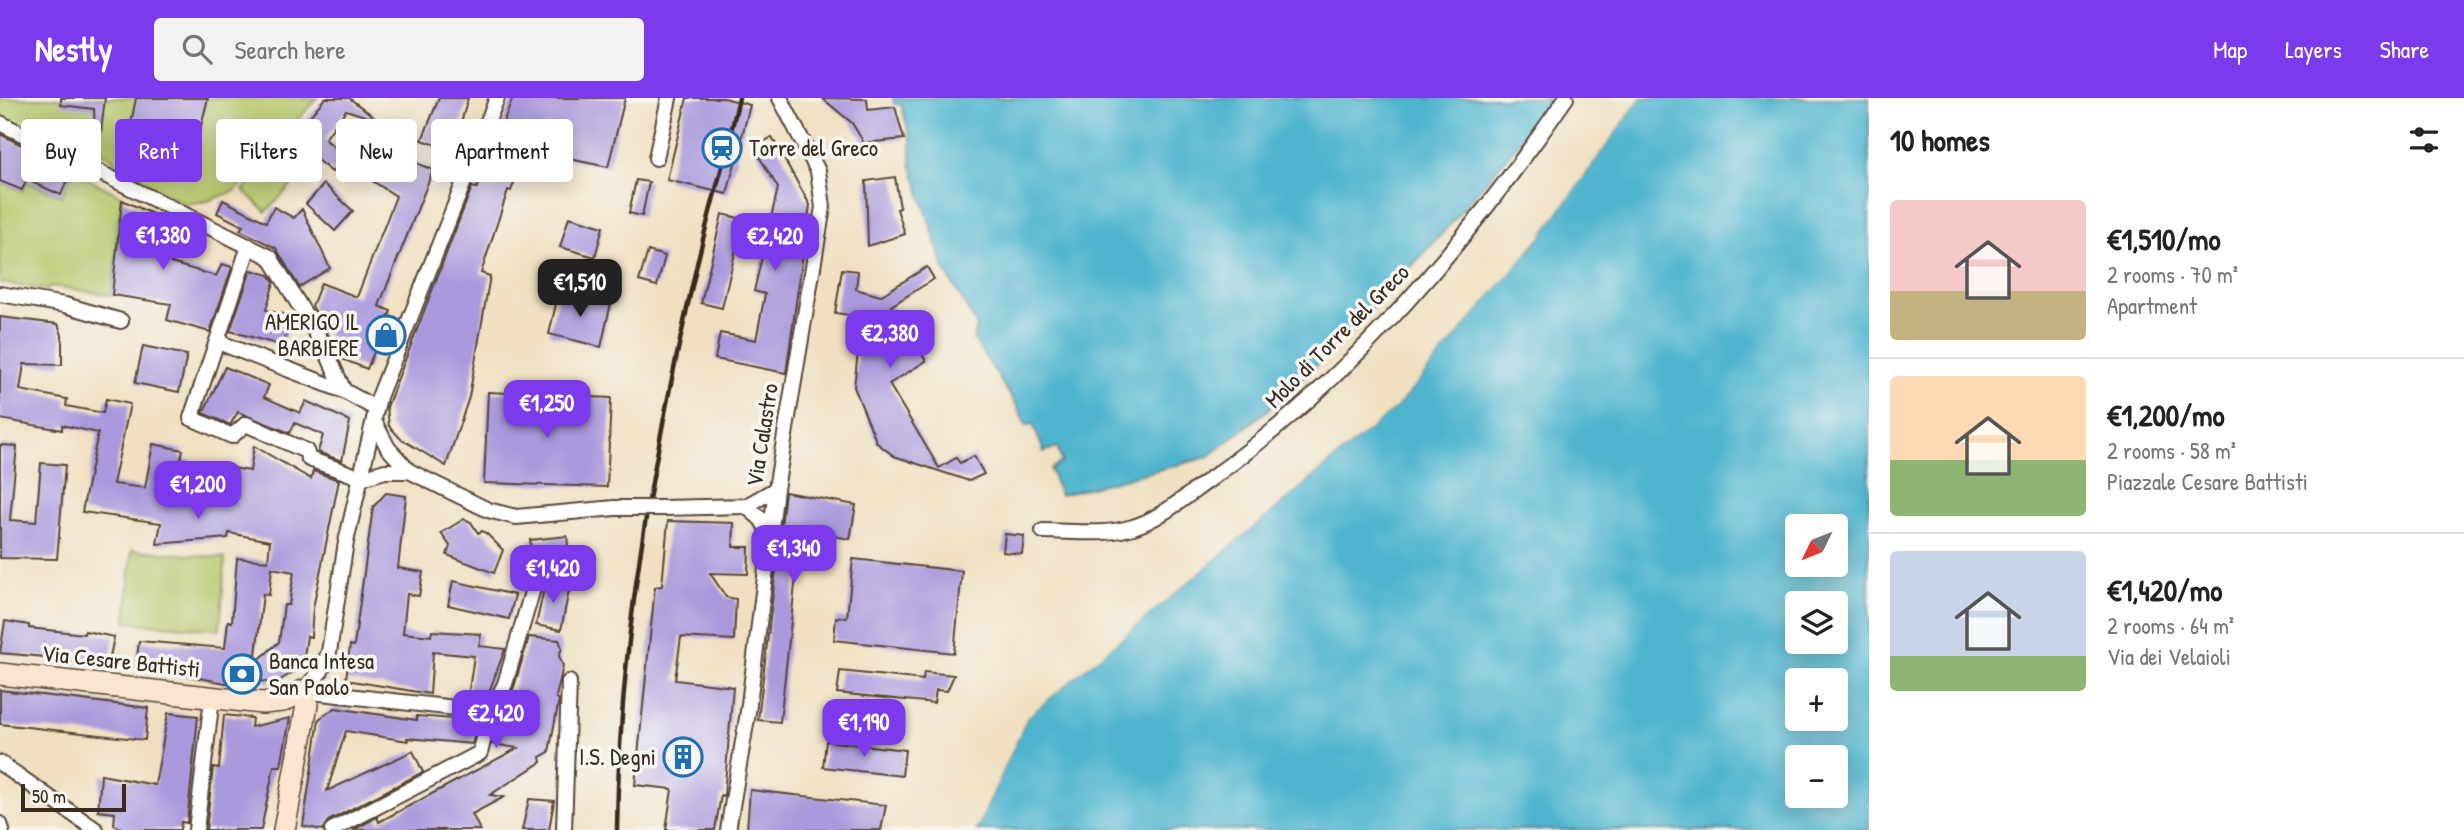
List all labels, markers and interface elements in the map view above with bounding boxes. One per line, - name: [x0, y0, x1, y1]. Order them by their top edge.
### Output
- search box: [154, 18, 644, 81]
- text: Nestly: [35, 27, 112, 71]
- icon: search: [178, 30, 216, 68]
- text: Search here: [234, 32, 346, 67]
- text: Map: [2213, 33, 2247, 65]
- text: Layers: [2285, 33, 2342, 65]
- text: Share: [2380, 33, 2429, 65]
- chip: Buy: [21, 119, 101, 182]
- chip: Rent: [115, 119, 202, 182]
- chip: Filters: [216, 119, 322, 182]
- chip: New: [336, 119, 417, 182]
- chip: Apartment: [431, 119, 573, 182]
- text: 10 homes: [1890, 120, 1990, 160]
- icon: filters: [2405, 121, 2443, 159]
- station icon: Torre del Greco: [701, 127, 743, 169]
- place label: Torre del Greco: [749, 132, 878, 163]
- pin: €1,380: [106, 212, 220, 272]
- pin: €2,420: [718, 214, 832, 273]
- text: €1,380: [136, 219, 190, 250]
- text: €1,510/mo: [2107, 219, 2221, 259]
- text: €2,420: [747, 220, 803, 251]
- icon: home: [1946, 228, 2030, 312]
- street label: Molo di Torre del Greco: [1258, 257, 1415, 414]
- text: 2 rooms · 70 m²: [2107, 259, 2238, 290]
- pin: €1,510: [523, 260, 637, 319]
- text: €1,510: [554, 266, 606, 297]
- text: Apartment: [2107, 290, 2197, 321]
- place label: AMERIGO IL BARBIERE: [265, 306, 359, 363]
- pin: €2,380: [833, 310, 947, 370]
- shop icon: AMERIGO IL BARBIERE: [365, 314, 407, 356]
- text: €2,380: [861, 317, 919, 348]
- pin: €1,250: [490, 380, 604, 440]
- street label: Via Calastro: [738, 381, 785, 489]
- text: €1,250: [520, 387, 574, 418]
- text: €1,200/mo: [2107, 395, 2224, 435]
- icon: home: [1946, 404, 2030, 488]
- text: 2 rooms · 58 m²: [2107, 435, 2236, 466]
- pin: €1,200: [141, 462, 255, 521]
- text: Piazzale Cesare Battisti: [2107, 466, 2308, 497]
- text: €1,200: [170, 468, 226, 499]
- north arrow: [1785, 514, 1848, 578]
- map controls: [1785, 514, 1848, 808]
- pin: €1,340: [737, 526, 851, 585]
- text: €1,340: [767, 532, 821, 563]
- pin: €1,420: [496, 546, 610, 605]
- text: €1,420: [526, 552, 580, 583]
- text: €1,420/mo: [2107, 570, 2222, 610]
- icon: home: [1946, 579, 2030, 663]
- button: layers: [1785, 591, 1848, 654]
- text: 2 rooms · 64 m²: [2107, 610, 2234, 641]
- street label: Via Cesare Battisti: [40, 637, 202, 684]
- text: Via dei Velaioli: [2107, 641, 2231, 672]
- place label: Banca Intesa San Paolo: [269, 645, 374, 702]
- bank icon: Banca Intesa San Paolo: [221, 653, 263, 695]
- button: +: [1785, 668, 1848, 731]
- pin: €2,420: [439, 690, 553, 750]
- text: €2,420: [468, 697, 524, 728]
- pin: €1,190: [807, 700, 921, 759]
- text: €1,190: [838, 706, 890, 737]
- building icon: I.S. Degni: [662, 736, 704, 778]
- place label: I.S. Degni: [579, 741, 656, 772]
- button: −: [1785, 745, 1848, 808]
- scale bar: [21, 781, 126, 813]
- text: 50 m: [32, 783, 66, 809]

